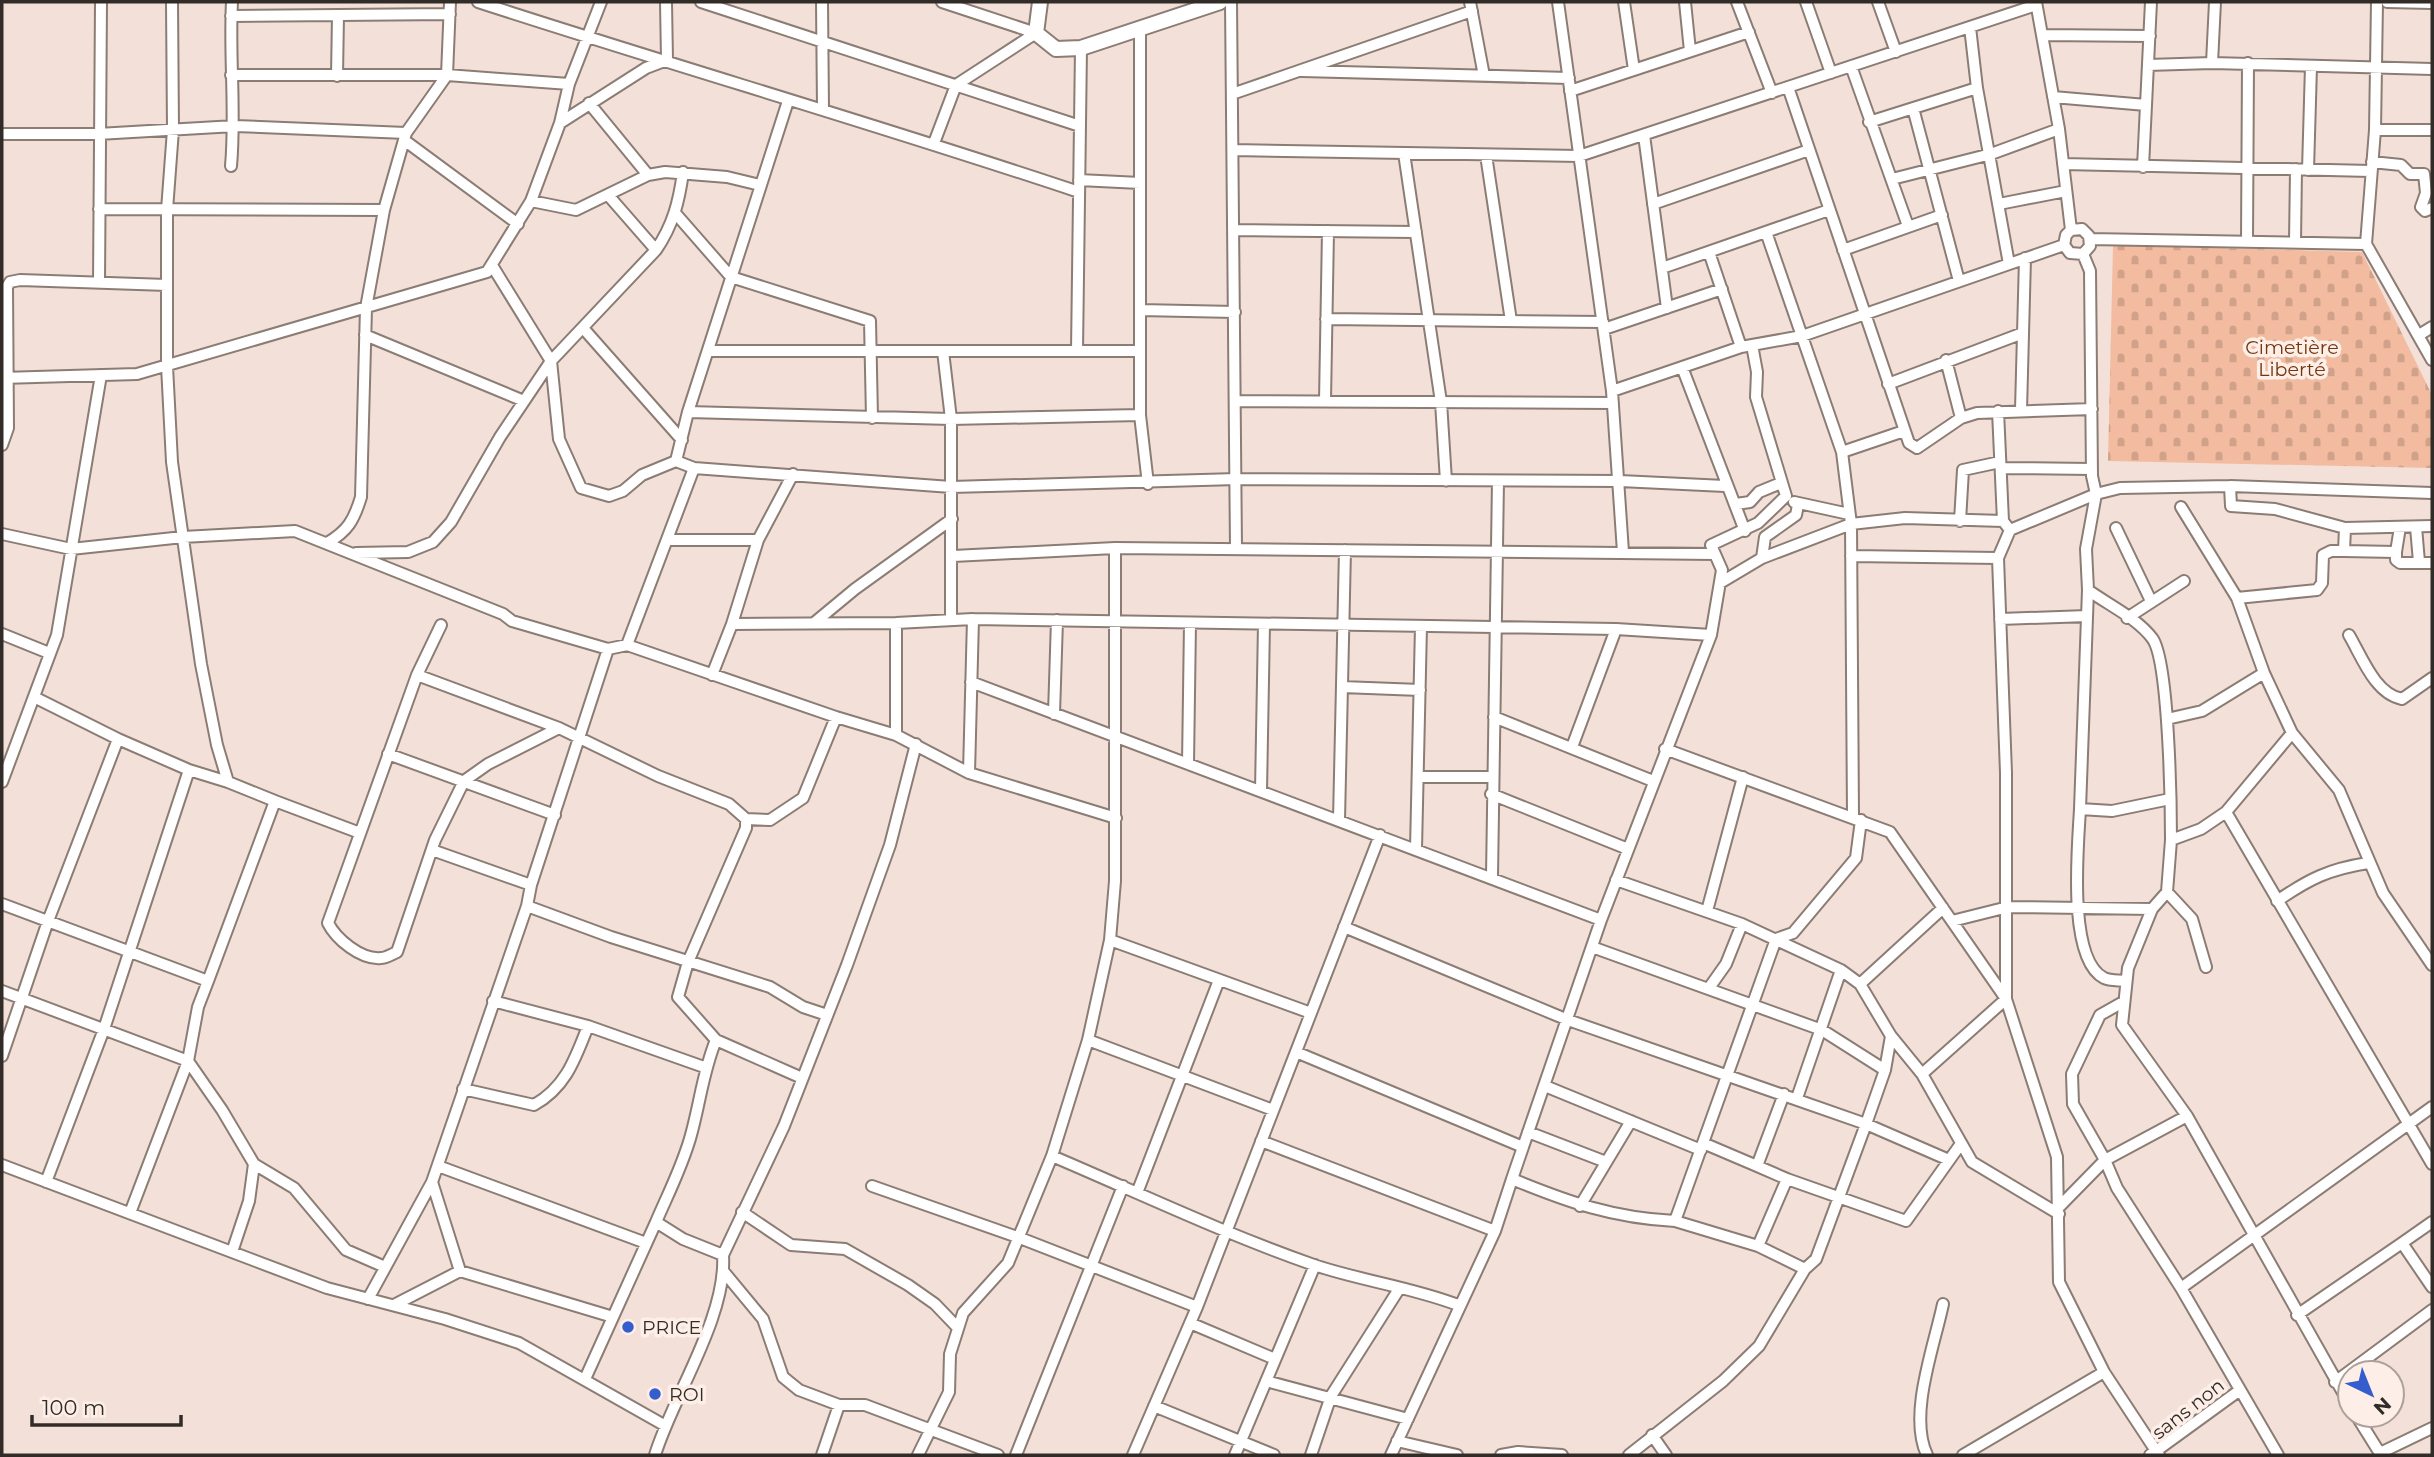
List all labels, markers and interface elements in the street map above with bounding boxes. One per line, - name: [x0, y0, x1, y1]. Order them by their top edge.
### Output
- park label: Cimetière Liberté: [2245, 336, 2339, 381]
- place label: PRICE: [642, 1316, 701, 1339]
- marker: PRICE: [620, 1319, 636, 1335]
- north arrow: [2336, 1359, 2406, 1429]
- street label: sans non: [2147, 1374, 2229, 1444]
- place label: ROI: [669, 1383, 704, 1406]
- scale bar: [32, 1384, 180, 1428]
- marker: ROI: [647, 1386, 663, 1402]
- text: N: [2369, 1392, 2396, 1420]
- text: 100 m: [42, 1395, 105, 1420]

